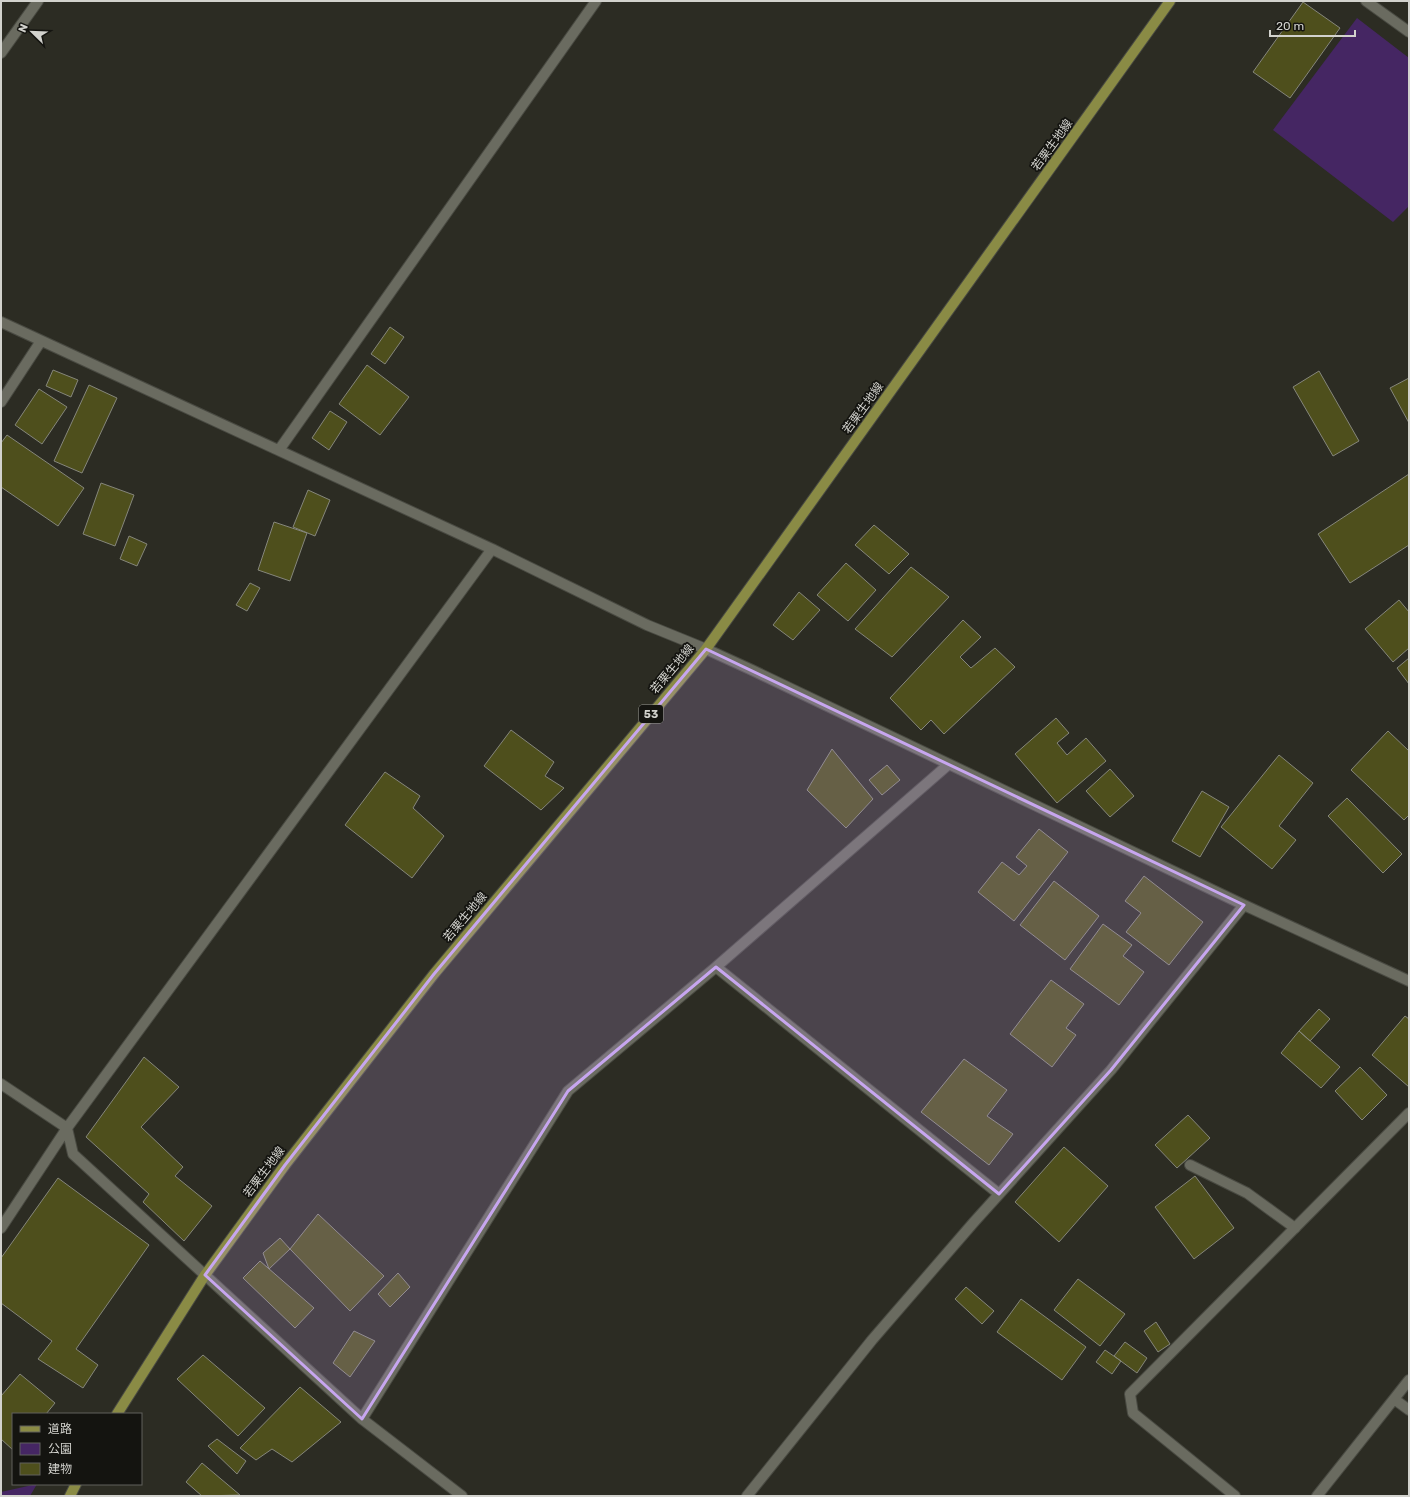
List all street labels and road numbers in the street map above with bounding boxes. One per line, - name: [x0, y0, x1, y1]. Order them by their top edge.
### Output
- street label: 若栗生地線: [1029, 117, 1075, 173]
- street label: 若栗生地線: [840, 380, 886, 436]
- street label: 若栗生地線: [647, 642, 697, 696]
- road number: 53: [639, 705, 663, 723]
- street label: 若栗生地線: [440, 890, 490, 944]
- street label: 若栗生地線: [240, 1144, 288, 1200]

